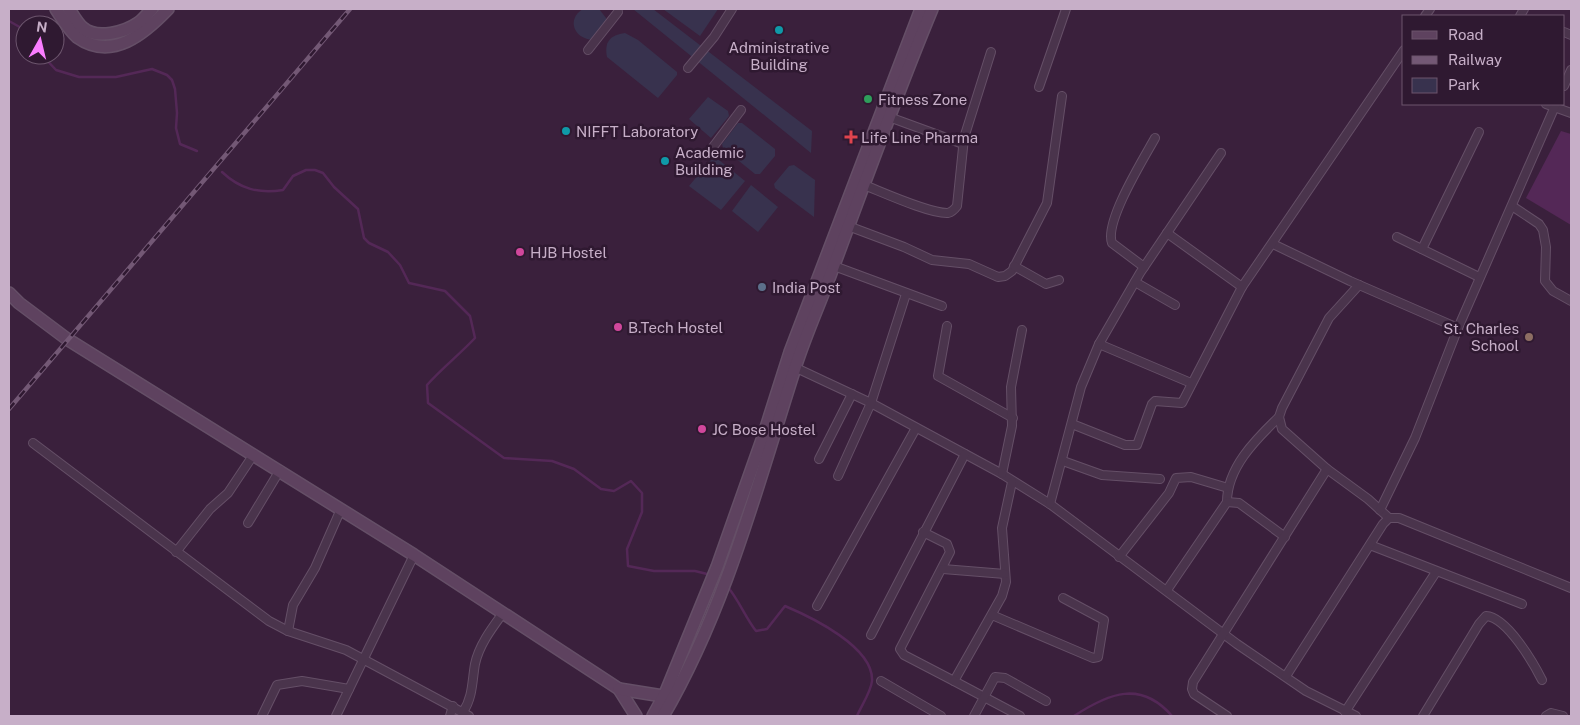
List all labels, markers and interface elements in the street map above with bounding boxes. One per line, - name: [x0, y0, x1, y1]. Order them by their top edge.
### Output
- north arrow: [15, 15, 65, 65]
- legend: [1402, 15, 1565, 105]
- text: N: [35, 18, 48, 36]
- marker: Administrative Building: [773, 24, 785, 36]
- text: Road: [1448, 26, 1484, 43]
- place label: Administrative Building: [729, 39, 829, 73]
- text: Railway: [1448, 51, 1502, 68]
- text: Park: [1448, 76, 1480, 93]
- place label: Fitness Zone: [878, 91, 967, 108]
- marker: Fitness Zone: [862, 93, 874, 105]
- place label: NIFFT Laboratory: [576, 123, 698, 140]
- marker: NIFFT Laboratory: [560, 125, 572, 137]
- place label: Life Line Pharma: [861, 129, 978, 146]
- marker: Life Line Pharma: [845, 131, 857, 143]
- place label: Academic Building: [675, 144, 744, 178]
- marker: Academic Building: [659, 155, 671, 167]
- place label: HJB Hostel: [530, 244, 607, 261]
- marker: HJB Hostel: [514, 246, 526, 258]
- place label: India Post: [772, 279, 841, 296]
- marker: India Post: [756, 281, 768, 293]
- place label: B.Tech Hostel: [628, 319, 723, 336]
- place label: St. Charles School: [1443, 320, 1519, 354]
- marker: B.Tech Hostel: [612, 321, 624, 333]
- marker: St. Charles School: [1523, 331, 1535, 343]
- place label: JC Bose Hostel: [712, 421, 816, 438]
- marker: JC Bose Hostel: [696, 423, 708, 435]

